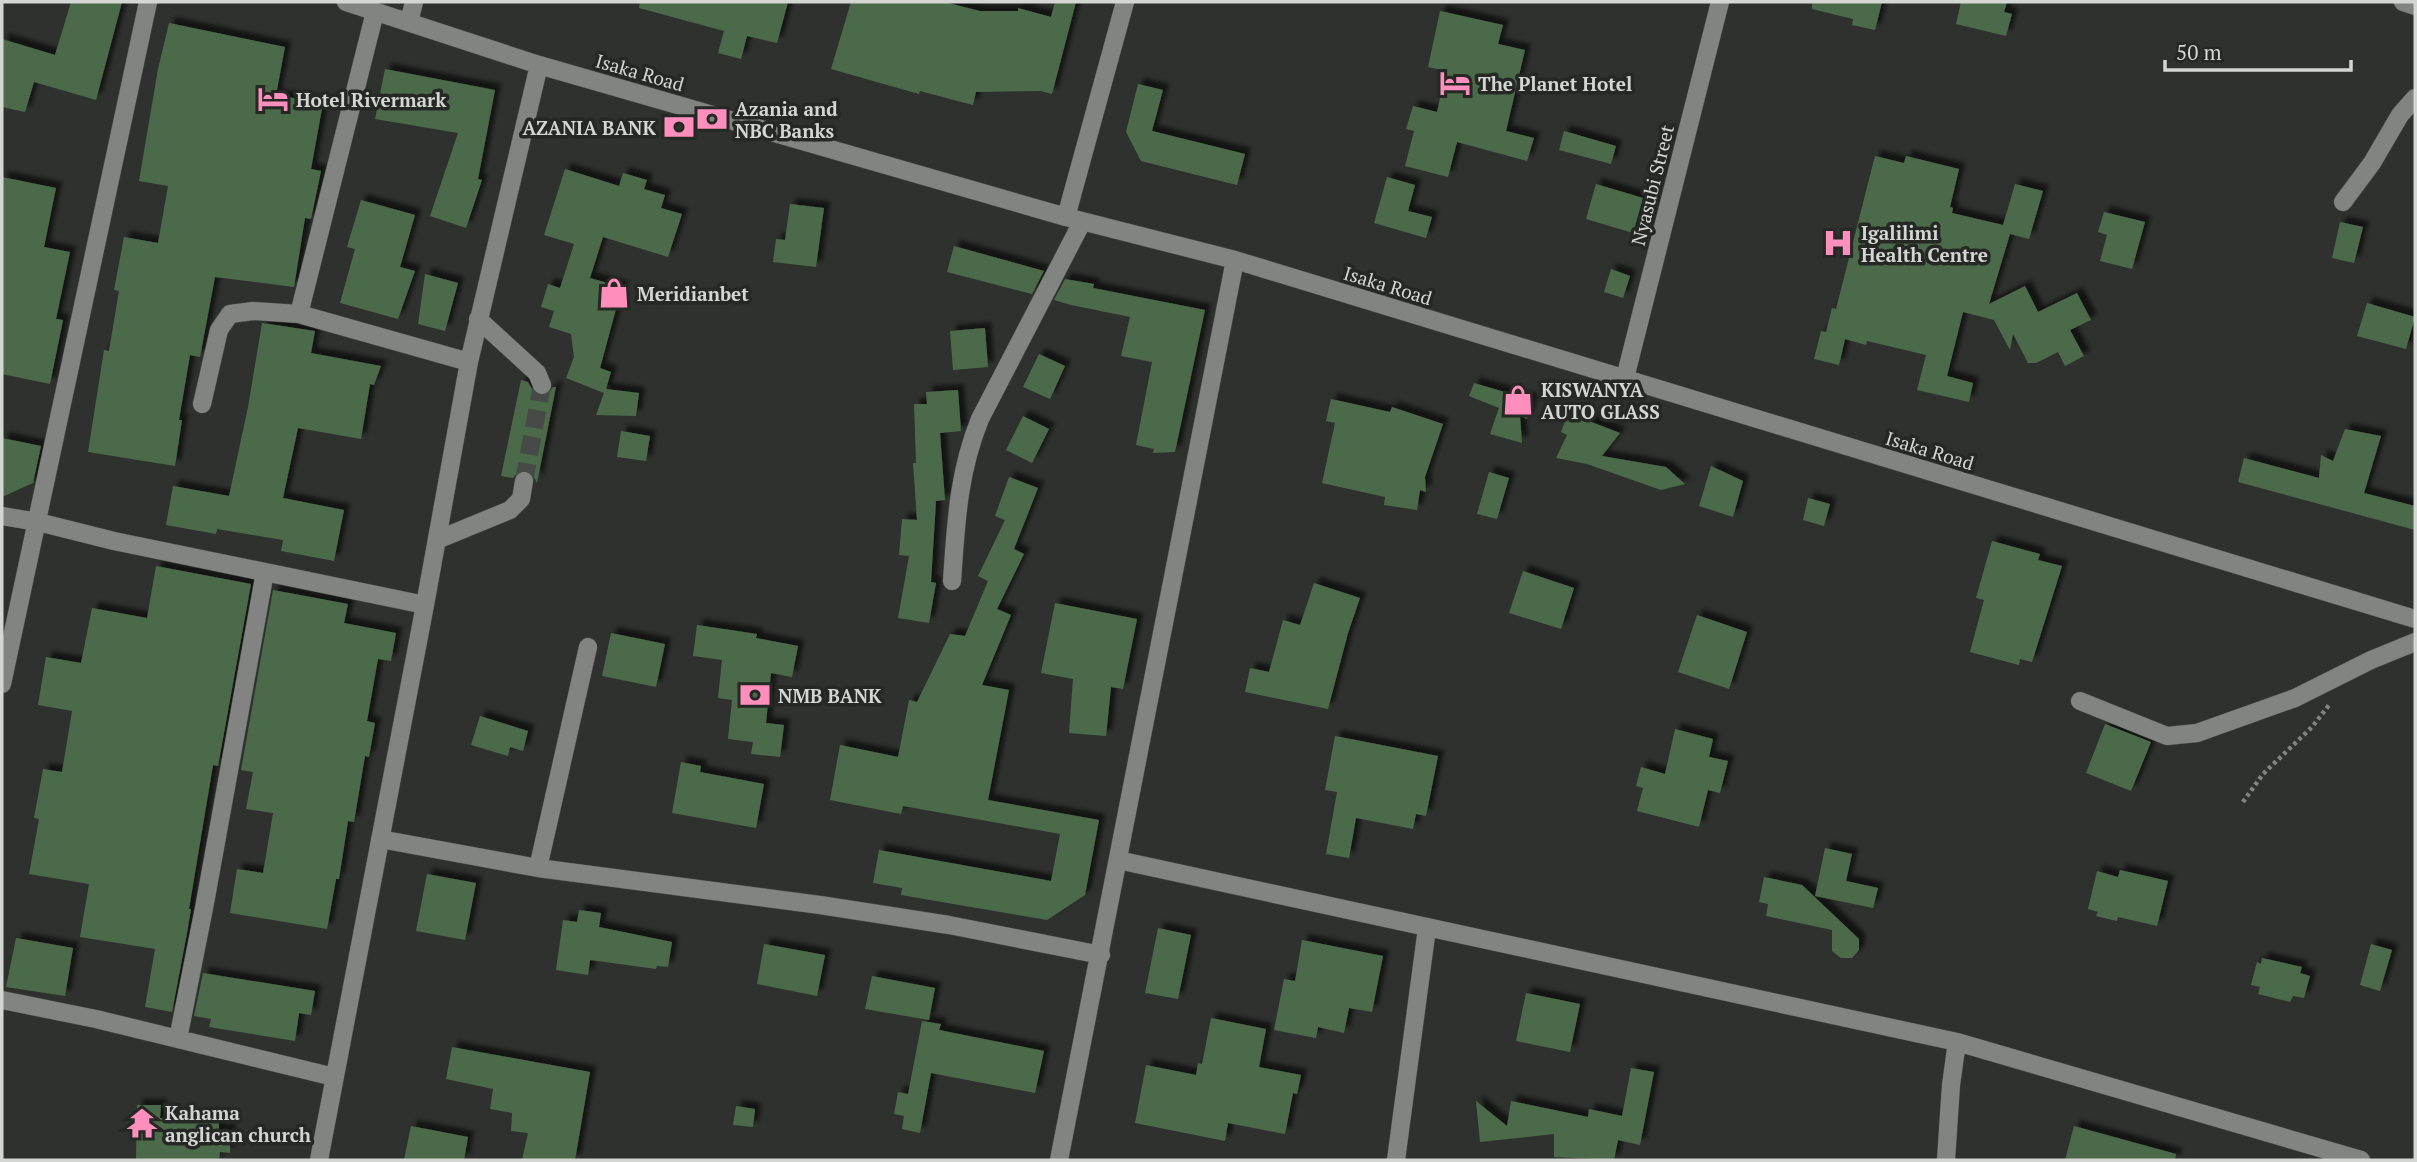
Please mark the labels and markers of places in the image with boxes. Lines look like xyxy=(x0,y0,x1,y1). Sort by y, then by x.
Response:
hotel icon: The Planet Hotel xyxy=(1438,66,1472,100)
place label: The Planet Hotel xyxy=(1478,71,1632,96)
hotel icon: Hotel Rivermark xyxy=(256,82,290,116)
place label: Hotel Rivermark xyxy=(296,87,447,112)
place label: Azania and NBC Banks xyxy=(735,96,838,143)
bank icon: Azania and NBC Banks xyxy=(695,102,729,136)
bank icon: AZANIA BANK xyxy=(662,110,696,144)
place label: AZANIA BANK xyxy=(522,115,657,140)
place label: Igalilimi Health Centre xyxy=(1861,220,1988,267)
hospital icon: Igalilimi Health Centre xyxy=(1821,226,1855,260)
shop icon: Meridianbet xyxy=(597,276,631,310)
place label: Meridianbet xyxy=(637,281,749,306)
place label: KISWANYA AUTO GLASS xyxy=(1541,377,1660,424)
shop icon: KISWANYA AUTO GLASS xyxy=(1501,383,1535,417)
bank icon: NMB BANK xyxy=(738,678,772,712)
place label: NMB BANK xyxy=(778,683,882,708)
place label: Kahama anglican church xyxy=(165,1100,311,1147)
temple icon: Kahama anglican church xyxy=(125,1106,159,1140)

